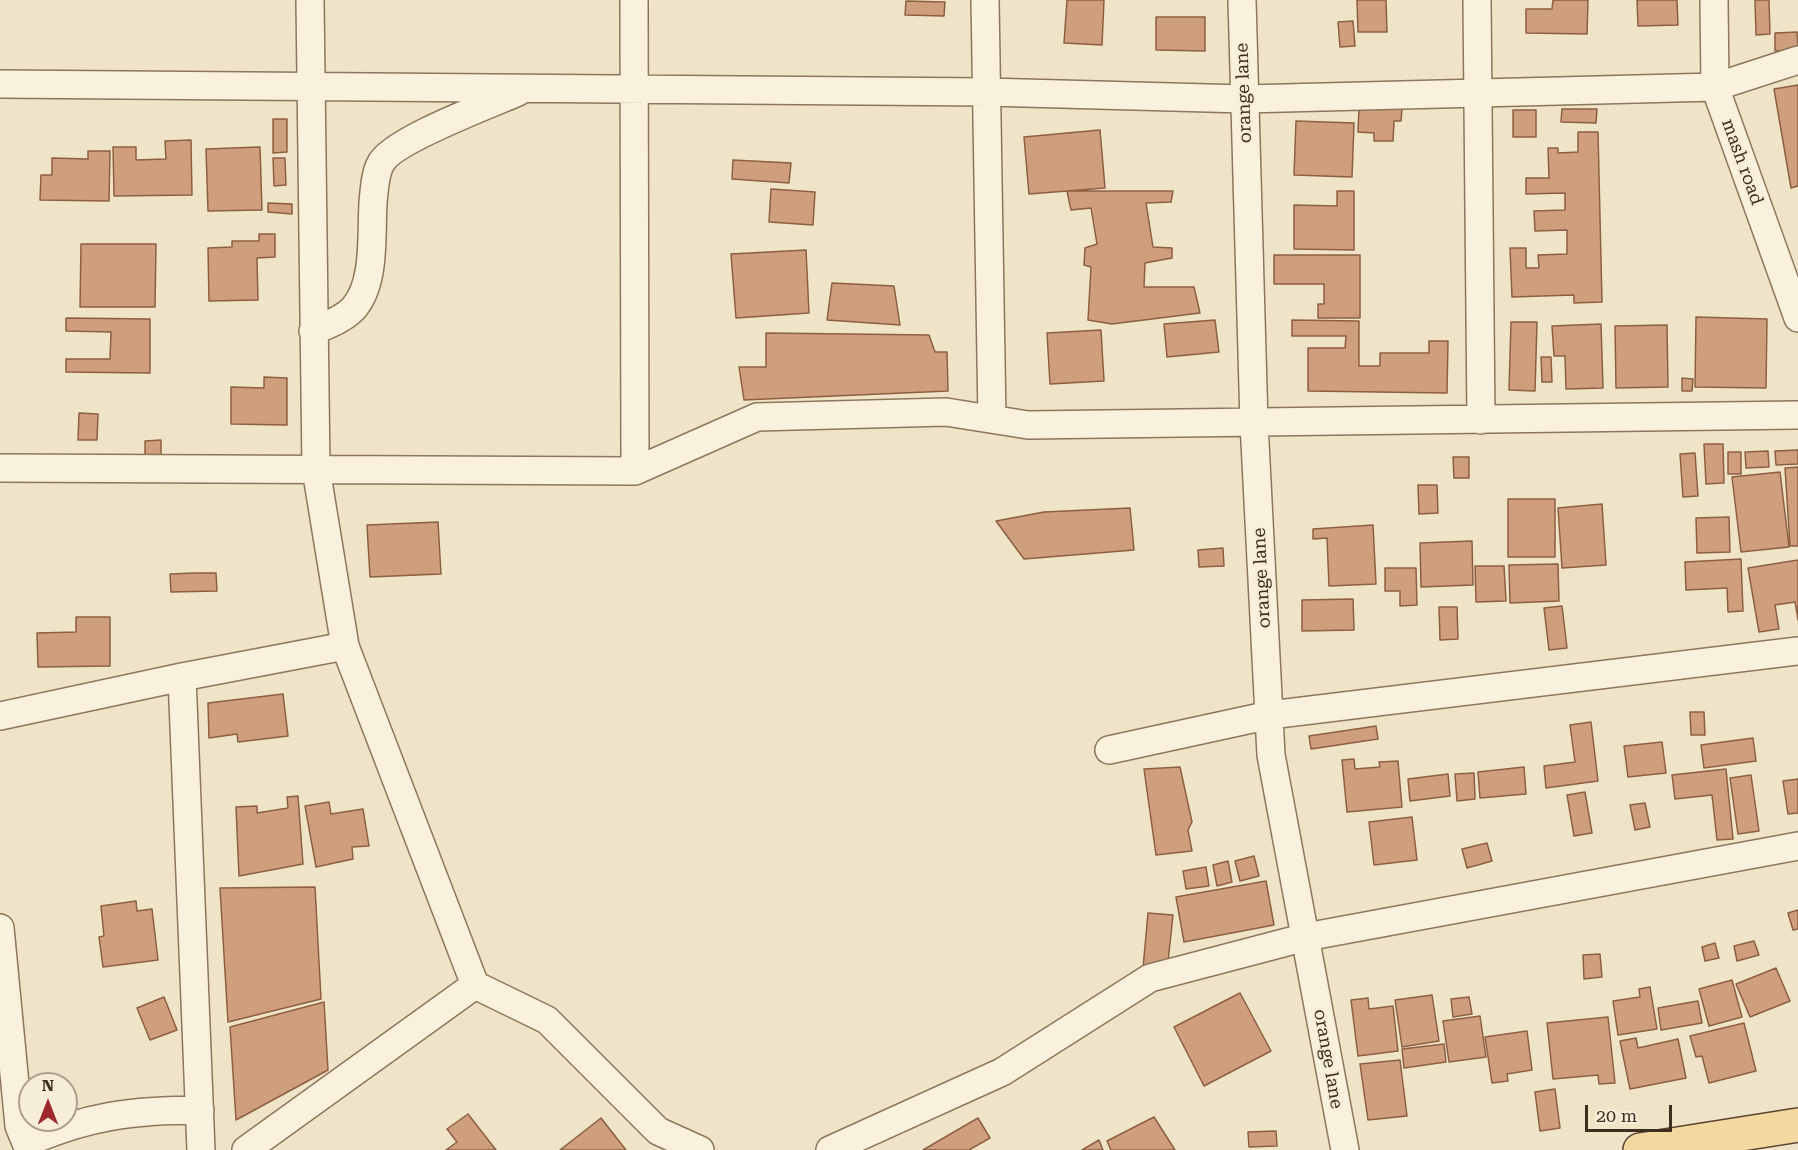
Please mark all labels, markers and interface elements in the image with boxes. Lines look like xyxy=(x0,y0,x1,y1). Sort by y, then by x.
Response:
street label: orange lane xyxy=(1231,42,1257,144)
street label: mash road xyxy=(1716,116,1768,208)
street label: orange lane xyxy=(1249,527,1275,629)
street label: orange lane xyxy=(1309,1008,1347,1110)
north arrow xyxy=(18,1072,78,1132)
text: N xyxy=(42,1076,54,1095)
scale bar xyxy=(1588,1093,1675,1131)
text: 20 m xyxy=(1596,1105,1637,1126)

